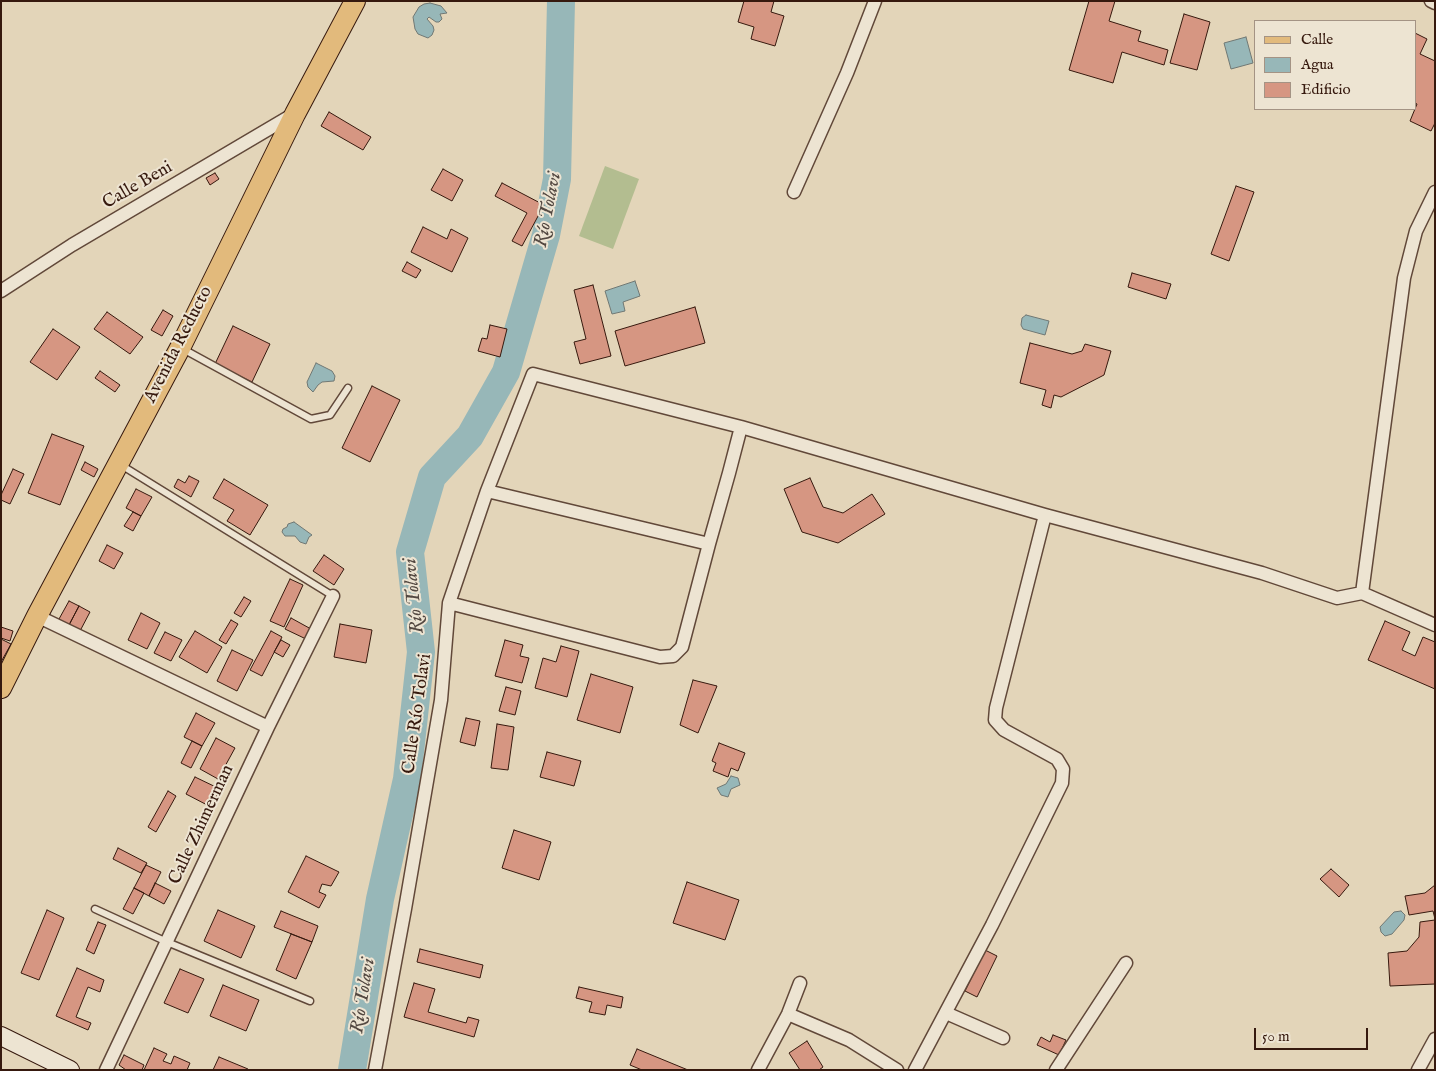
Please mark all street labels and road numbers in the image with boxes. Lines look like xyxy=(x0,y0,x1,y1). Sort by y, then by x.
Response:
street label: Calle Beni xyxy=(99,157,177,215)
street label: Avenida Reducto xyxy=(140,283,218,407)
street label: Calle Río Tolavi xyxy=(399,653,437,775)
street label: Calle Zhimerman xyxy=(165,762,239,888)

